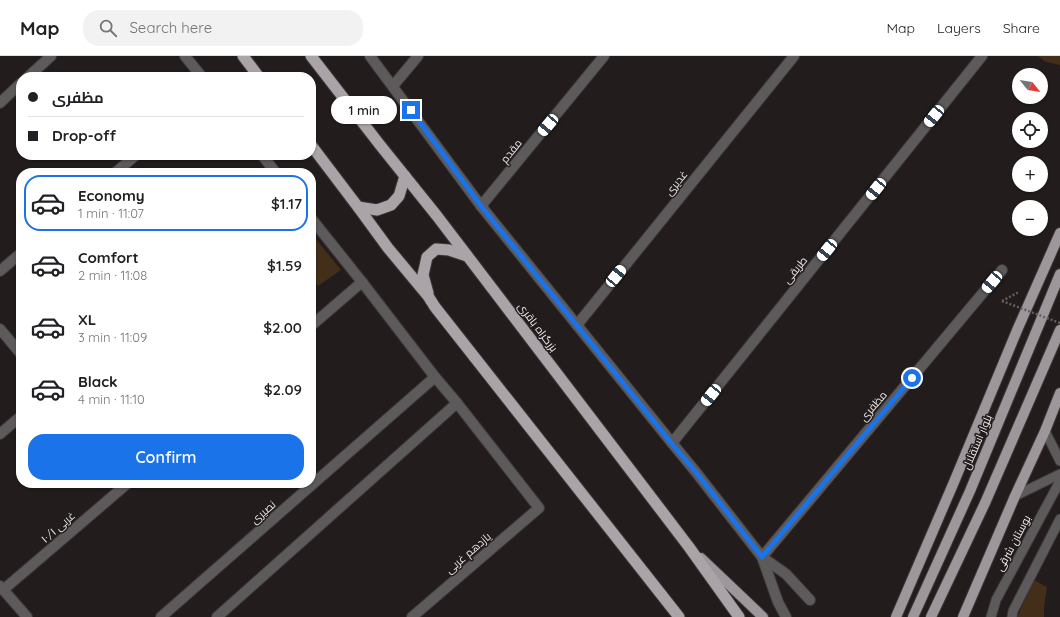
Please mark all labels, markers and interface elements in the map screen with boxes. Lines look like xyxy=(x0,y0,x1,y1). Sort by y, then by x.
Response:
search box xyxy=(83,10,363,46)
text: Map xyxy=(20,16,59,40)
icon: search xyxy=(97,17,119,39)
text: Search here xyxy=(129,18,212,37)
text: Map xyxy=(886,19,915,37)
text: Layers xyxy=(937,19,981,37)
text: Share xyxy=(1003,19,1040,37)
north arrow xyxy=(1012,68,1048,104)
map controls xyxy=(1012,68,1048,236)
text: مظفری xyxy=(52,88,104,107)
callout: 1 min xyxy=(331,96,397,124)
route end xyxy=(402,101,420,119)
text: 1 min xyxy=(348,102,380,118)
car xyxy=(922,103,946,129)
car xyxy=(536,112,560,138)
button: locate xyxy=(1012,112,1048,148)
text: Drop-off xyxy=(52,126,116,145)
street label: مقدم xyxy=(497,136,526,166)
button: + xyxy=(1012,156,1048,192)
street label: غدیری xyxy=(662,168,690,198)
car xyxy=(864,176,888,202)
icon: car xyxy=(30,185,66,221)
text: Economy xyxy=(78,186,145,205)
text: $1.17 xyxy=(271,194,302,213)
button: − xyxy=(1012,200,1048,236)
text: 1 min · 11:07 xyxy=(78,205,144,221)
car xyxy=(815,237,839,263)
icon: car xyxy=(30,247,66,283)
text: Comfort xyxy=(78,248,139,267)
street label: طریقی xyxy=(780,253,810,287)
text: $1.59 xyxy=(267,256,302,275)
car xyxy=(604,263,628,289)
text: 2 min · 11:08 xyxy=(78,267,147,283)
car xyxy=(980,269,1004,295)
street label: بزرگراه باقری xyxy=(515,300,561,355)
icon: car xyxy=(30,309,66,345)
text: XL xyxy=(78,310,96,329)
text: $2.00 xyxy=(263,318,302,337)
text: 3 min · 11:09 xyxy=(78,329,147,345)
route start xyxy=(903,369,921,387)
icon: car xyxy=(30,371,66,407)
text: Black xyxy=(78,372,118,391)
text: $2.09 xyxy=(264,380,302,399)
car xyxy=(699,382,723,408)
street label: مظفری xyxy=(856,388,890,424)
text: 4 min · 11:10 xyxy=(78,391,145,407)
street label: بلوار استقلال xyxy=(959,412,995,472)
button: Confirm xyxy=(28,434,304,480)
street label: نصیری xyxy=(248,497,278,527)
street label: ۱۰/۱ غربی xyxy=(38,508,78,546)
street label: بوستان شرقی xyxy=(992,512,1034,573)
street label: یازدهم غربی xyxy=(442,529,494,577)

